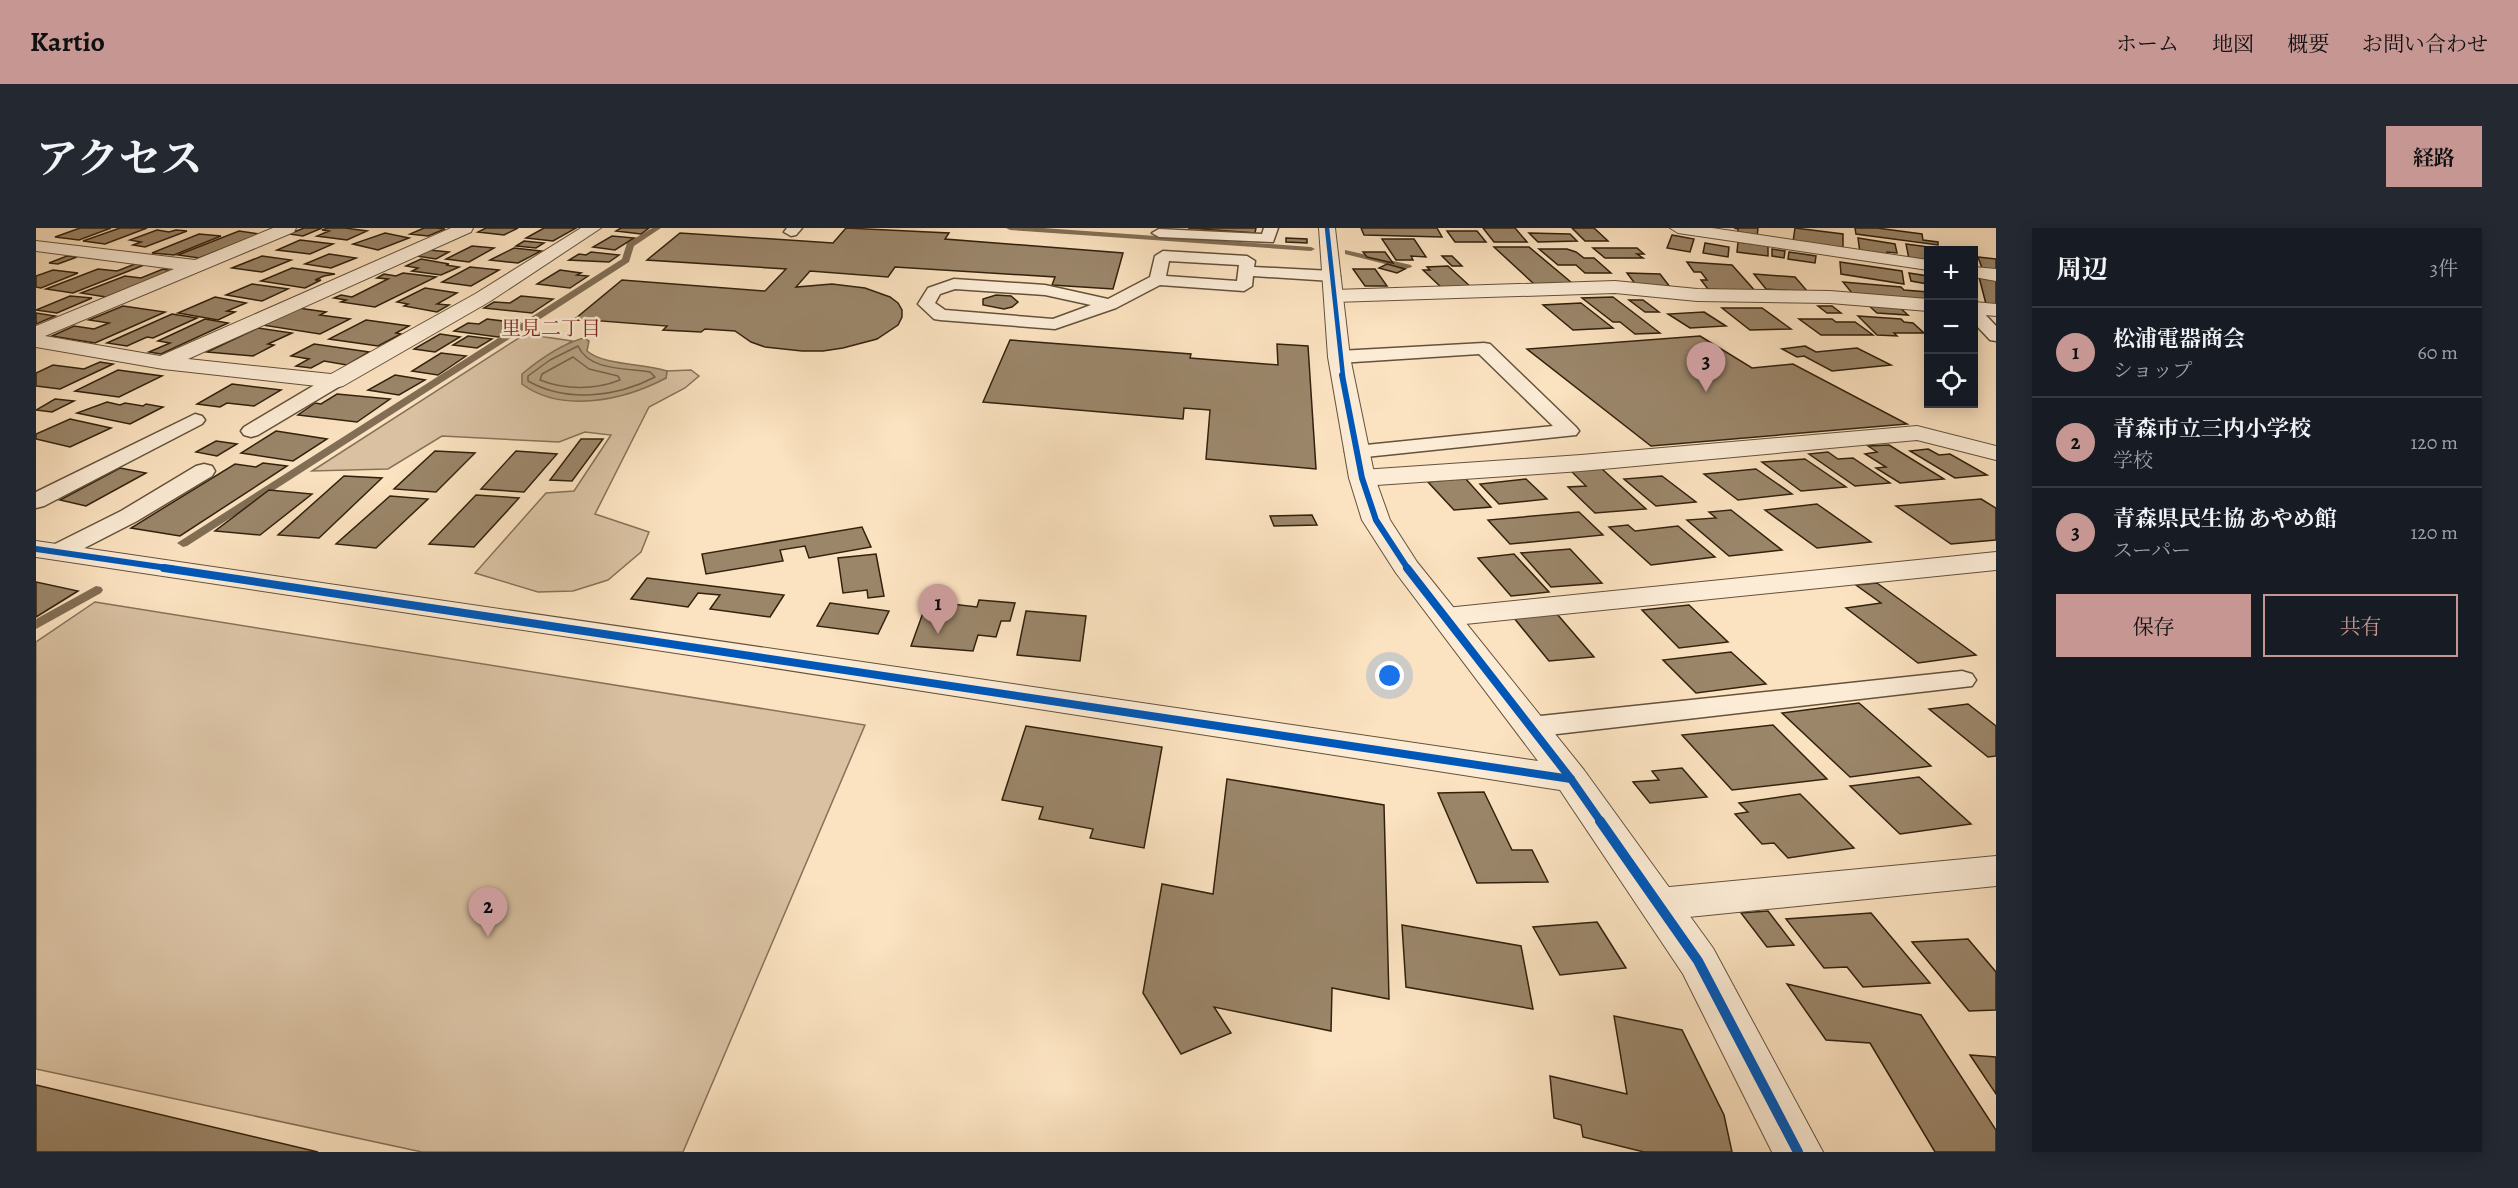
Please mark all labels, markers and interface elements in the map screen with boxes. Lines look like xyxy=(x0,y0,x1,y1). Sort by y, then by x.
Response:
text: Kartio xyxy=(30,23,105,61)
text: ホーム xyxy=(2116,30,2179,58)
text: 地図 xyxy=(2212,30,2254,58)
text: 概要 xyxy=(2287,30,2329,58)
text: お問い合わせ xyxy=(2362,30,2488,58)
button: 経路 xyxy=(2386,126,2482,187)
text: アクセス xyxy=(36,130,203,187)
map controls xyxy=(1924,246,1978,408)
button: + xyxy=(1924,246,1978,300)
text: 周辺 xyxy=(2056,252,2108,287)
text: 3件 xyxy=(2430,255,2458,282)
button: − xyxy=(1924,300,1978,354)
district label: 里見二丁目 xyxy=(501,315,601,342)
text: 松浦電器商会 xyxy=(2113,324,2245,354)
text: 1 xyxy=(2072,339,2079,366)
text: 60 m xyxy=(2418,339,2458,366)
pin: 3 xyxy=(1686,342,1726,392)
button: locate xyxy=(1924,354,1978,408)
text: ショップ xyxy=(2113,357,2193,384)
text: 青森市立三内小学校 xyxy=(2113,414,2311,444)
text: 2 xyxy=(2071,429,2080,456)
text: 120 m xyxy=(2410,429,2458,456)
text: 学校 xyxy=(2113,447,2153,474)
text: 青森県民生協 あやめ館 xyxy=(2113,504,2337,534)
text: 3 xyxy=(2071,519,2080,546)
text: 120 m xyxy=(2410,519,2458,546)
text: スーパー xyxy=(2113,537,2191,564)
pin: 1 xyxy=(918,584,958,634)
button: 保存 xyxy=(2056,594,2251,657)
button: 共有 xyxy=(2263,594,2458,657)
your location xyxy=(1375,661,1404,690)
pin: 2 xyxy=(468,888,508,937)

